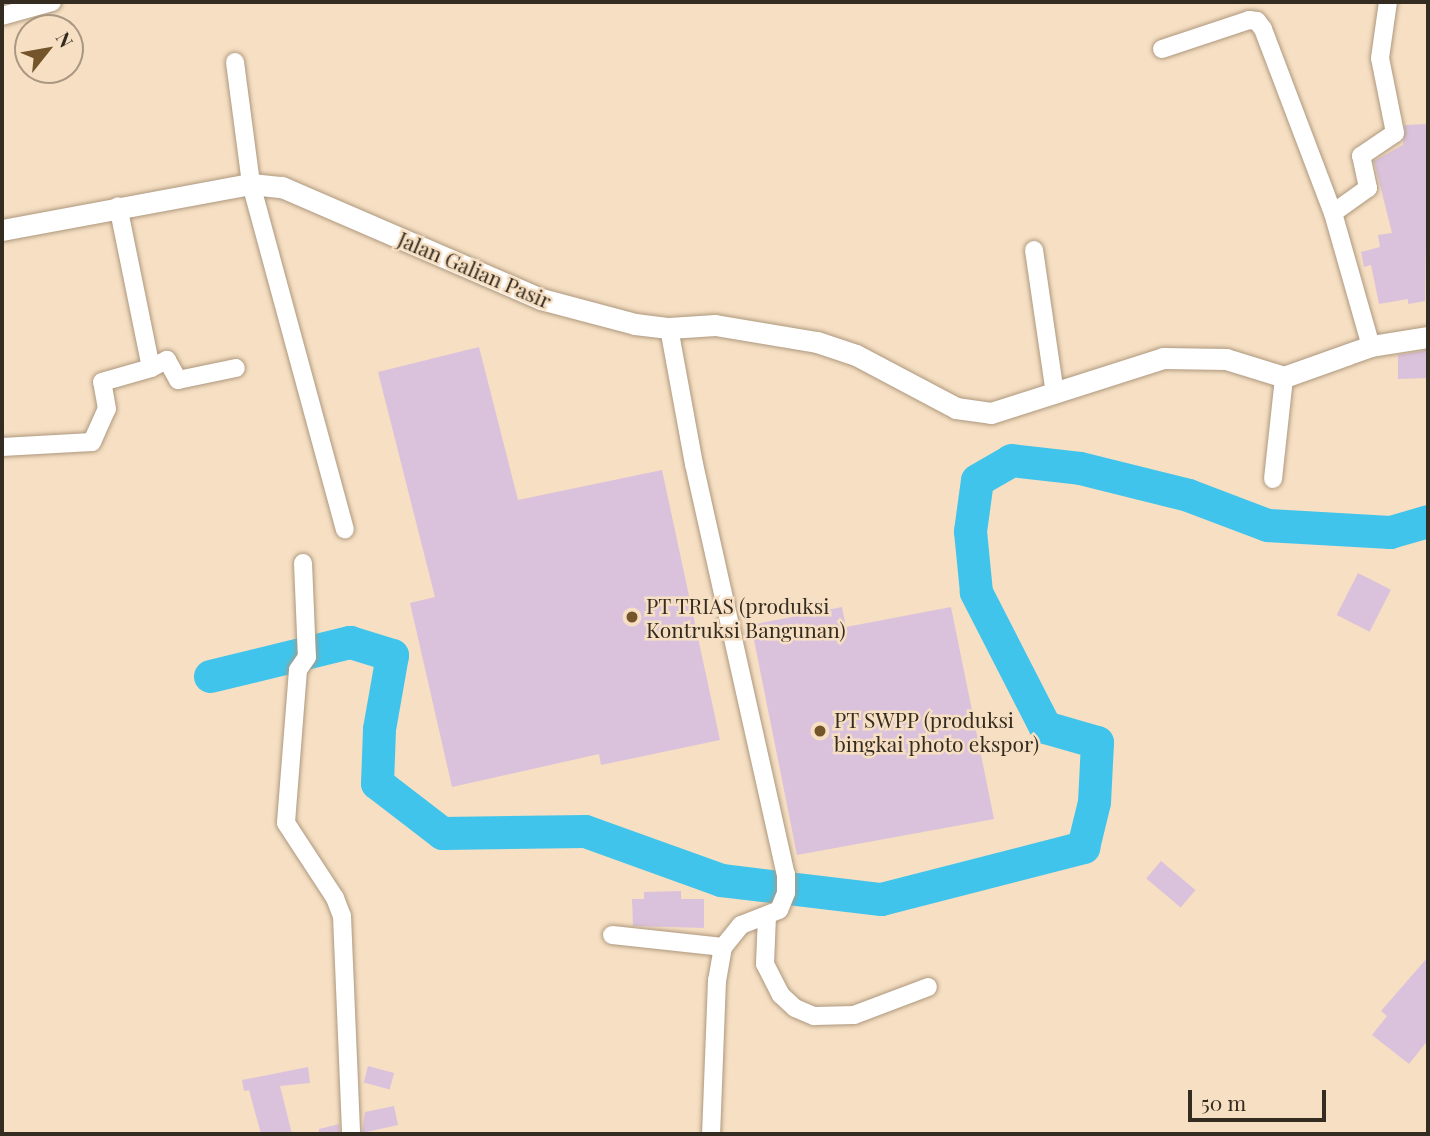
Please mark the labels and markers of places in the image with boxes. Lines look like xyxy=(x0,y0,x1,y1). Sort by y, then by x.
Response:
place label: PT TRIAS (produksi Kontruksi Bangunan) xyxy=(646,592,846,642)
marker: PT TRIAS (produksi Kontruksi Bangunan) xyxy=(624,609,640,625)
place label: PT SWPP (produksi bingkai photo ekspor) xyxy=(834,706,1039,756)
marker: PT SWPP (produksi bingkai photo ekspor) xyxy=(812,723,828,739)

